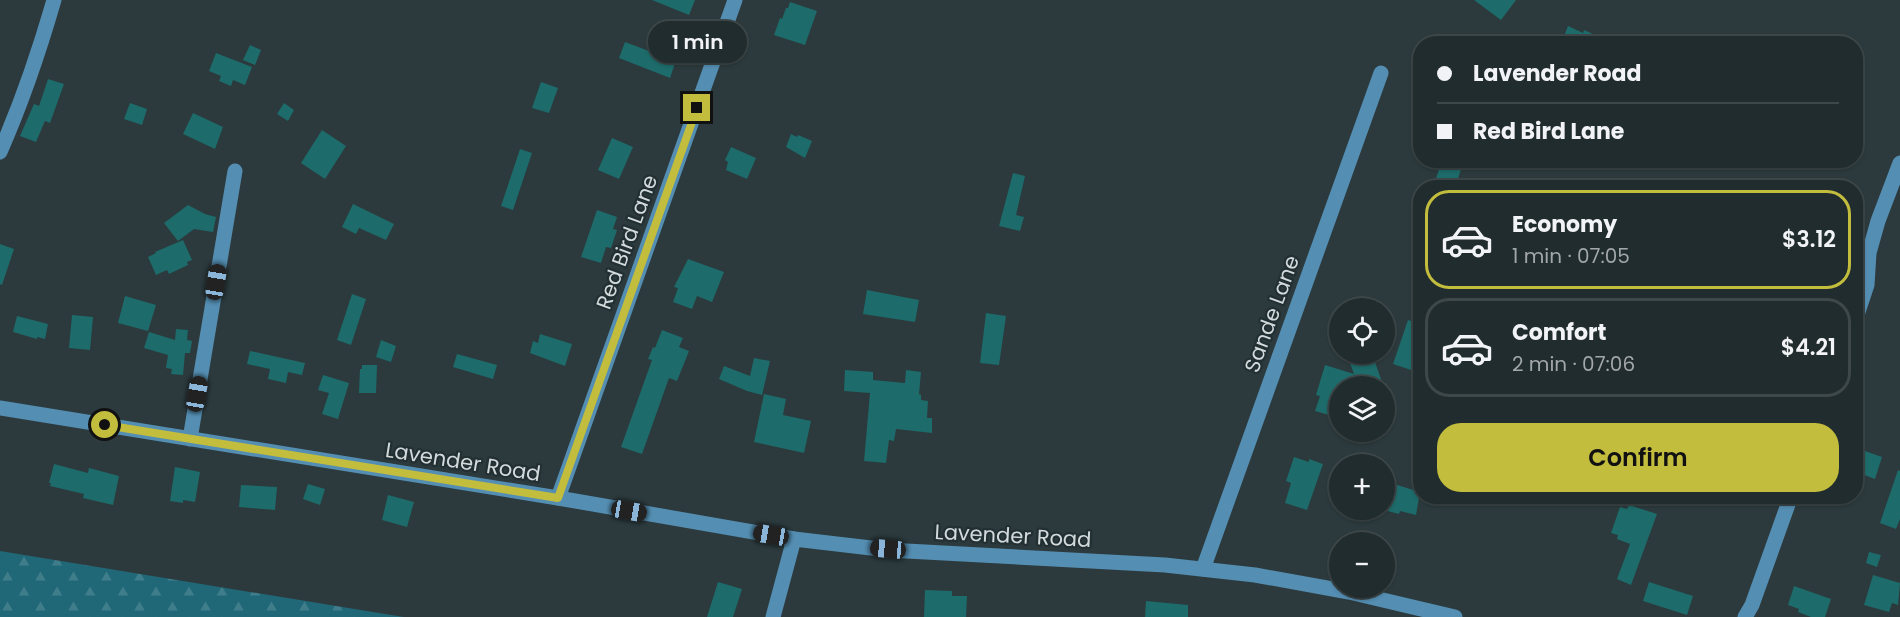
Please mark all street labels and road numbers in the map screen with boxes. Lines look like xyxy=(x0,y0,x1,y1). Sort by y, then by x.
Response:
street label: Red Bird Lane xyxy=(589,171,664,313)
street label: Sande Lane xyxy=(1237,251,1306,376)
street label: Lavender Road xyxy=(383,435,543,488)
street label: Lavender Road xyxy=(934,517,1092,554)

